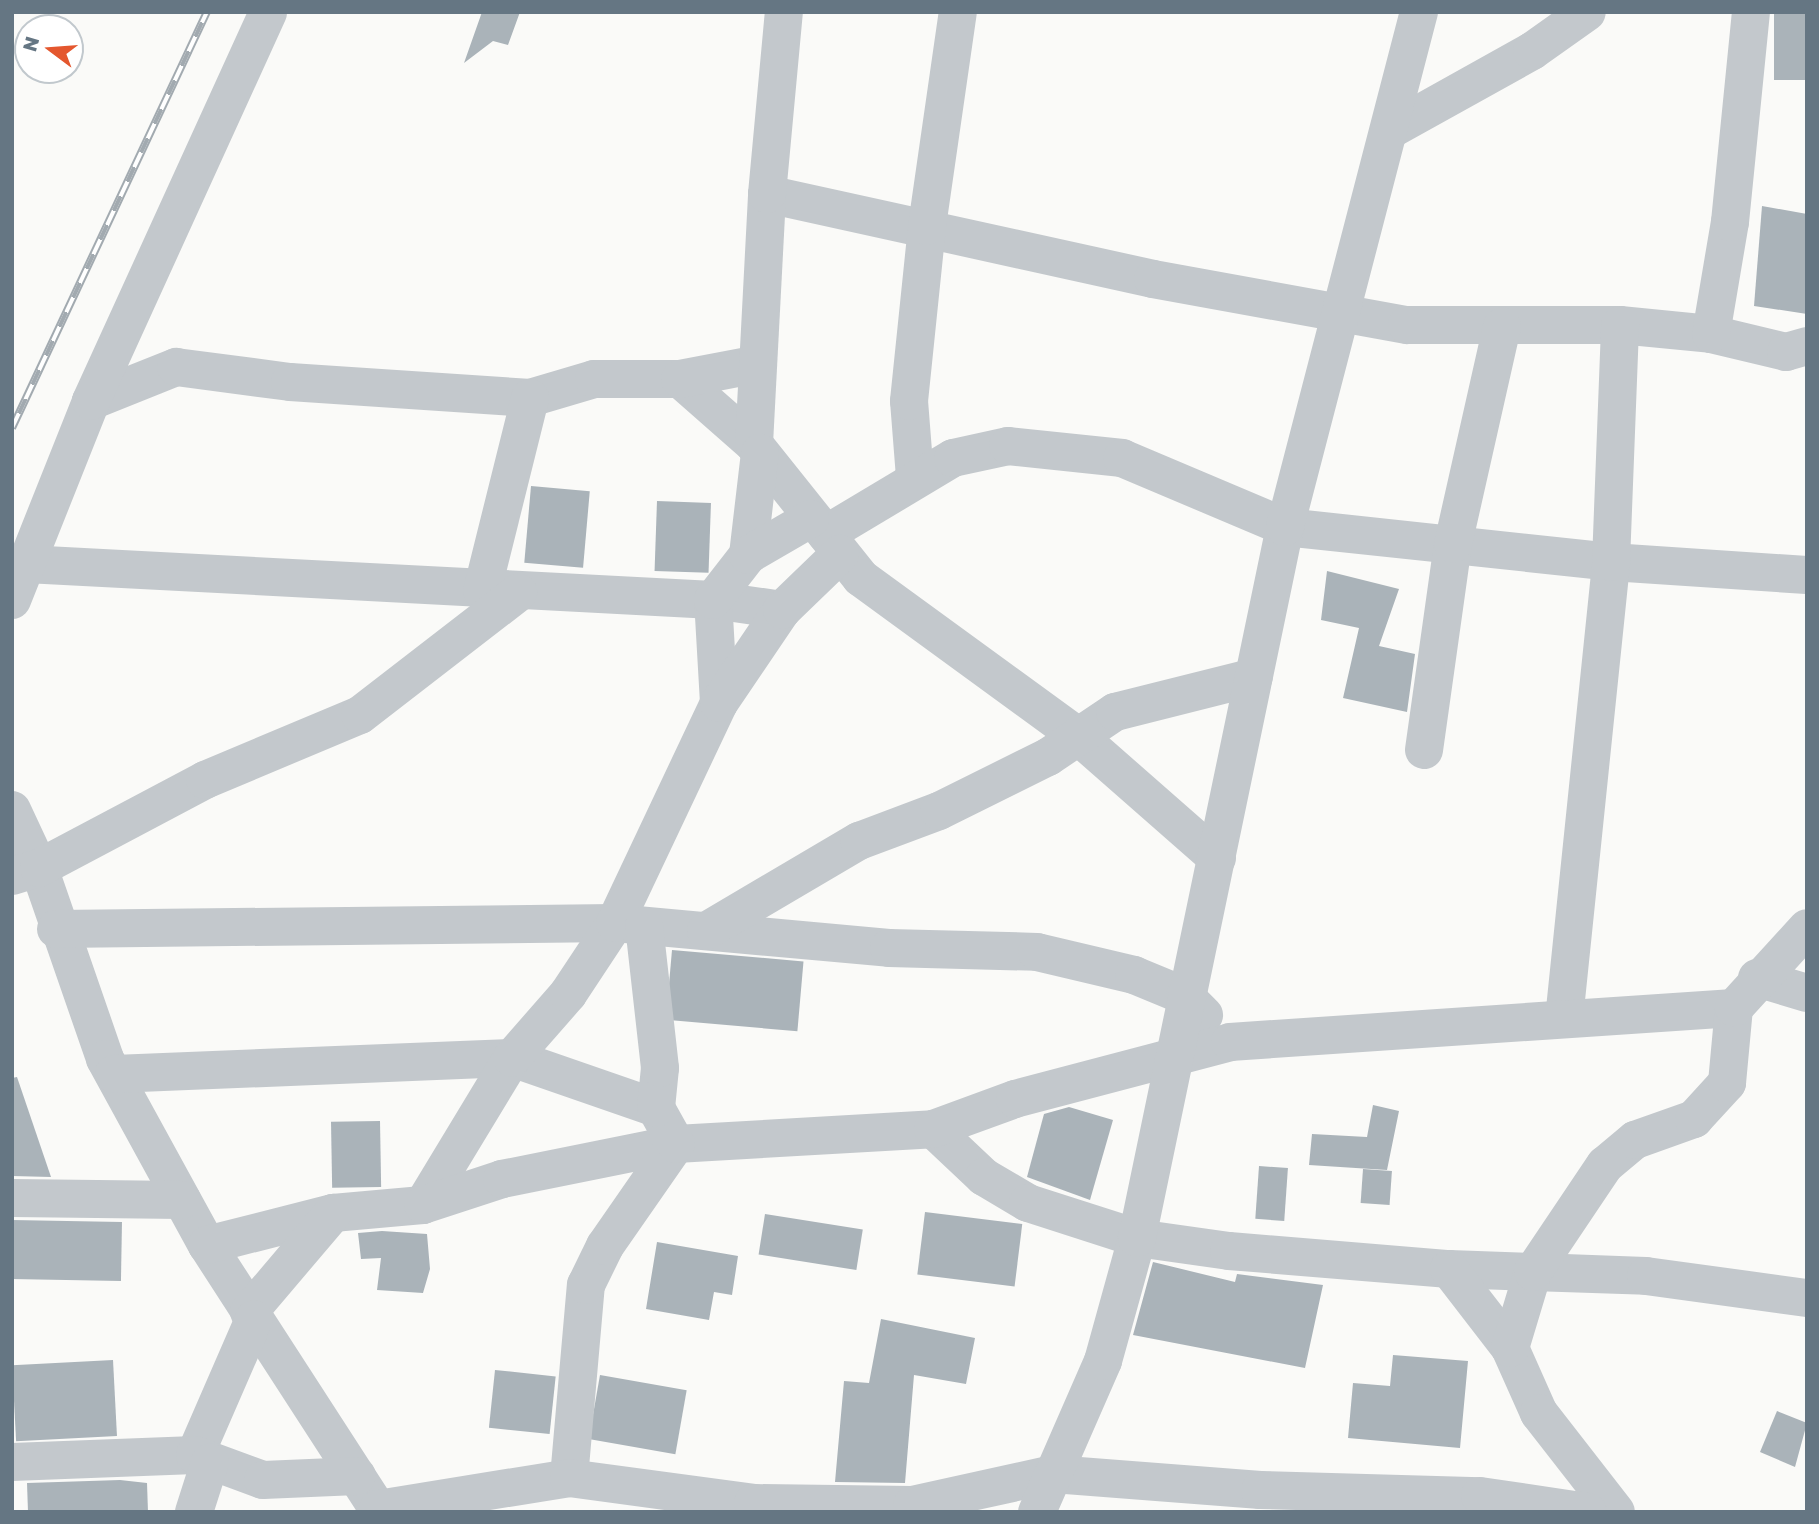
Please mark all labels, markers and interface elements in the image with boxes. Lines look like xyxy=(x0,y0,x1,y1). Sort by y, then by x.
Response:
north arrow xyxy=(14,14,84,84)
text: N xyxy=(17,34,43,54)

